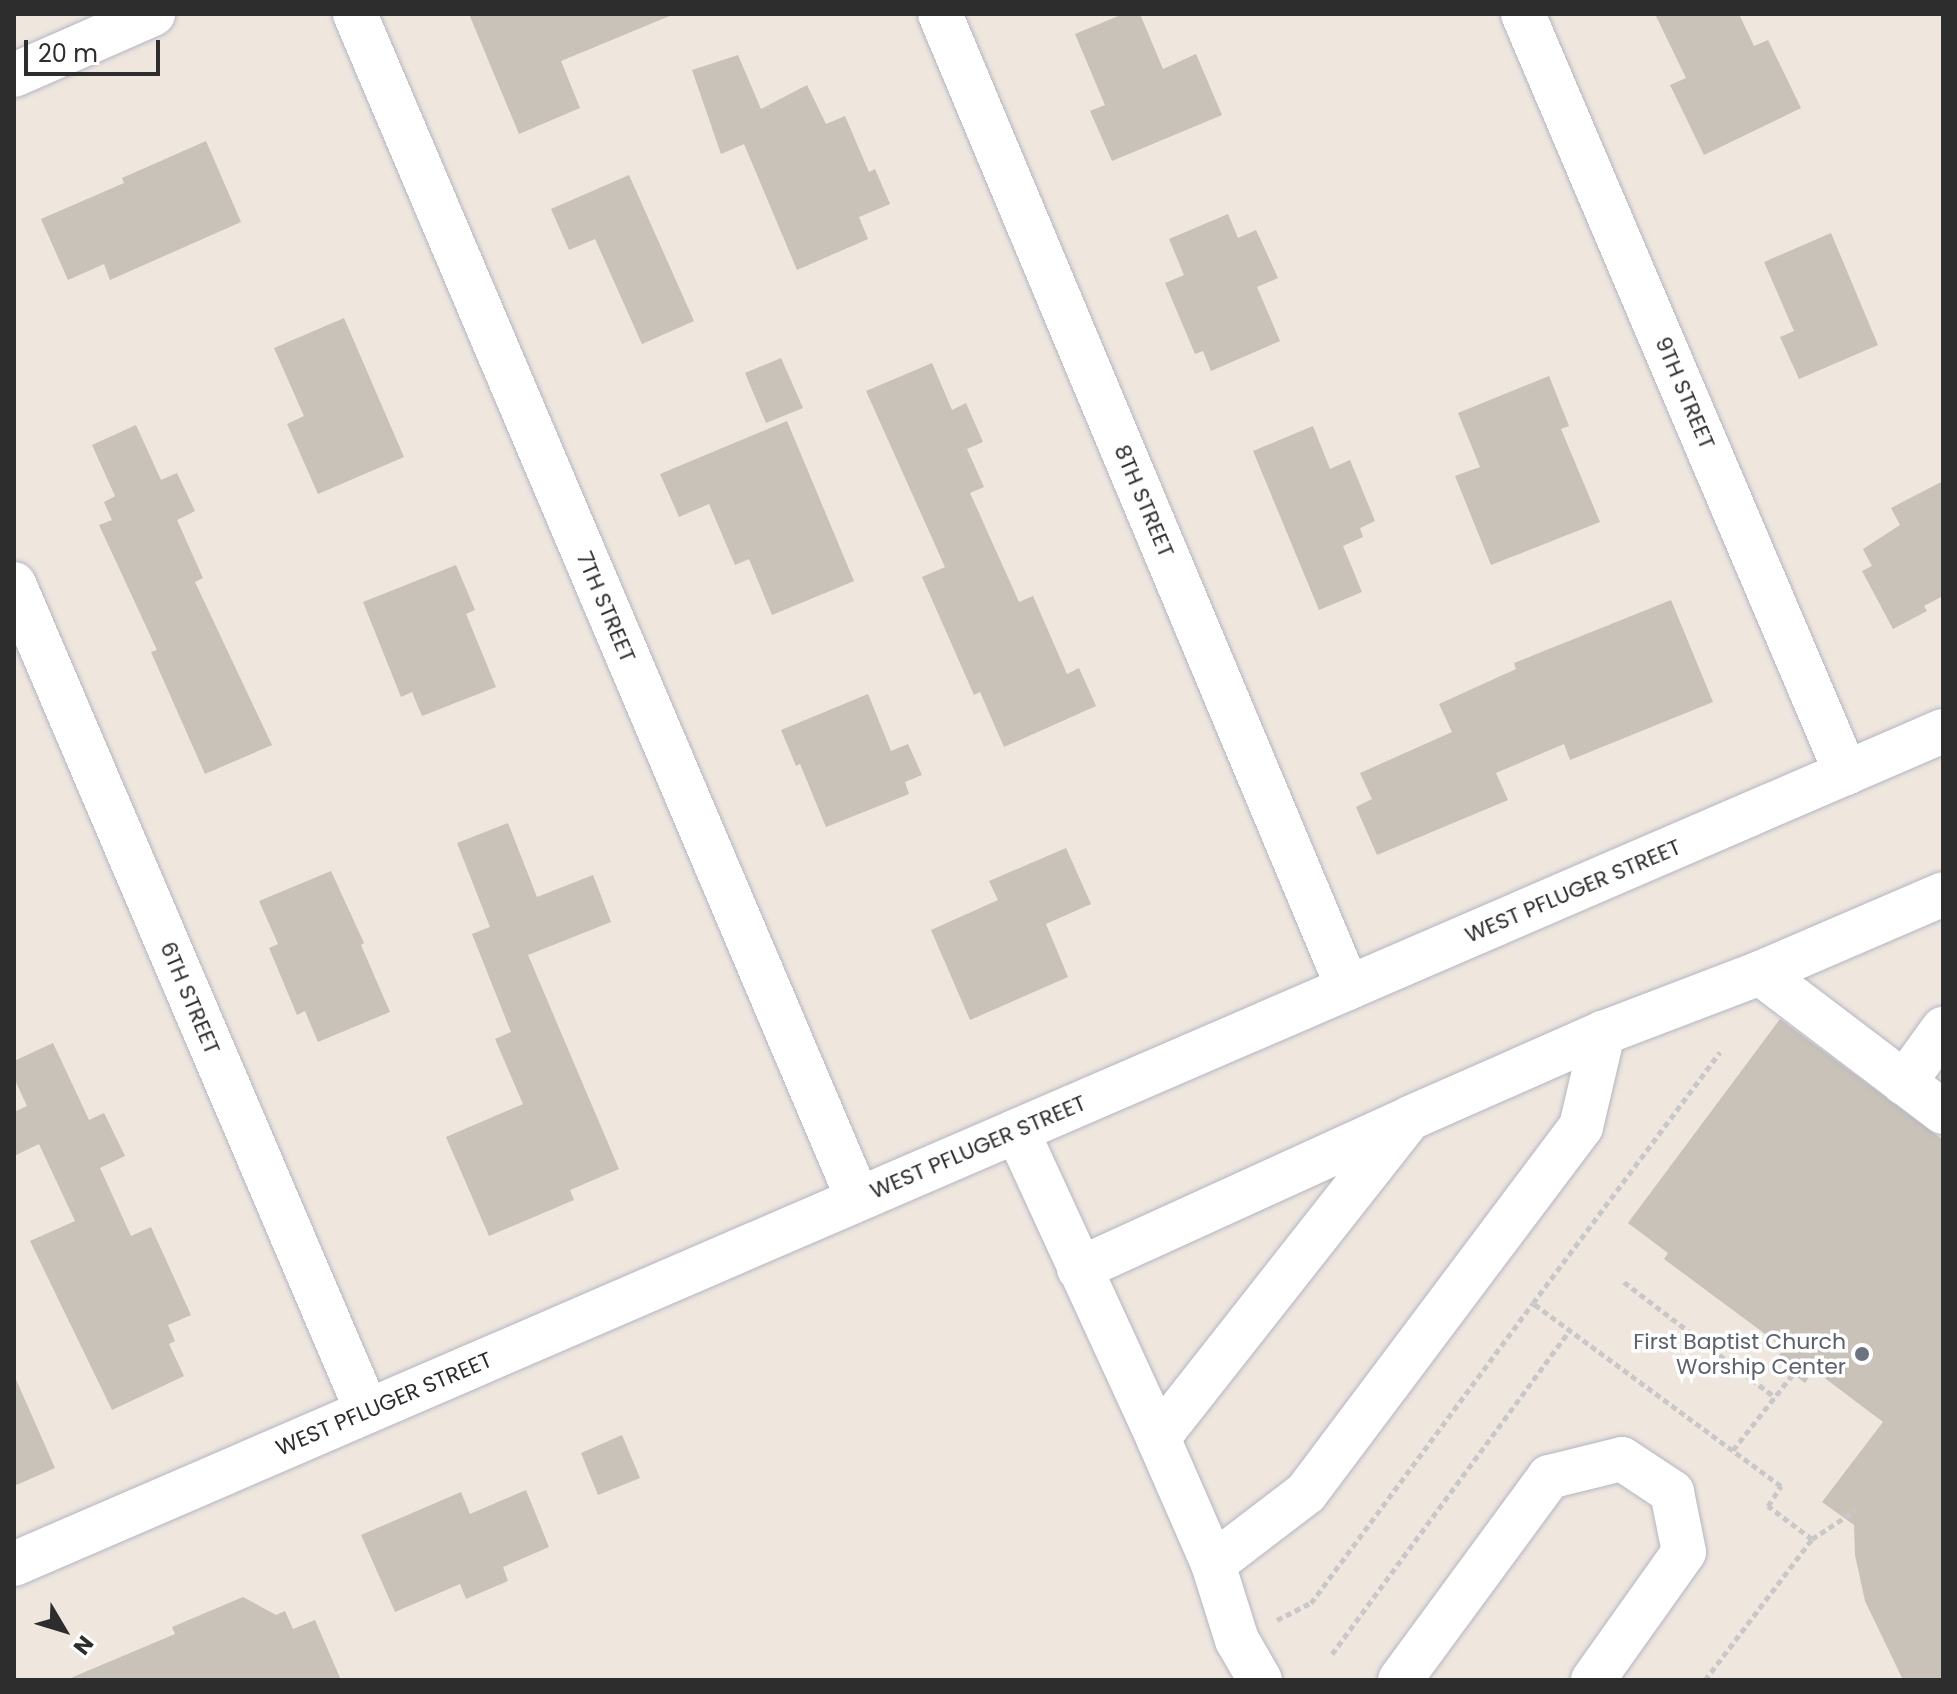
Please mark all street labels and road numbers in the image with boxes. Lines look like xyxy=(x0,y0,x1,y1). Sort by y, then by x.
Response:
street label: 9TH STREET xyxy=(1649,333,1721,453)
street label: 8TH STREET xyxy=(1108,441,1180,561)
street label: 7TH STREET xyxy=(571,548,641,666)
street label: WEST PFLUGER STREET xyxy=(1461,834,1685,948)
street label: 6TH STREET xyxy=(154,938,226,1058)
street label: WEST PFLUGER STREET xyxy=(866,1090,1090,1204)
street label: WEST PFLUGER STREET xyxy=(272,1347,496,1461)

